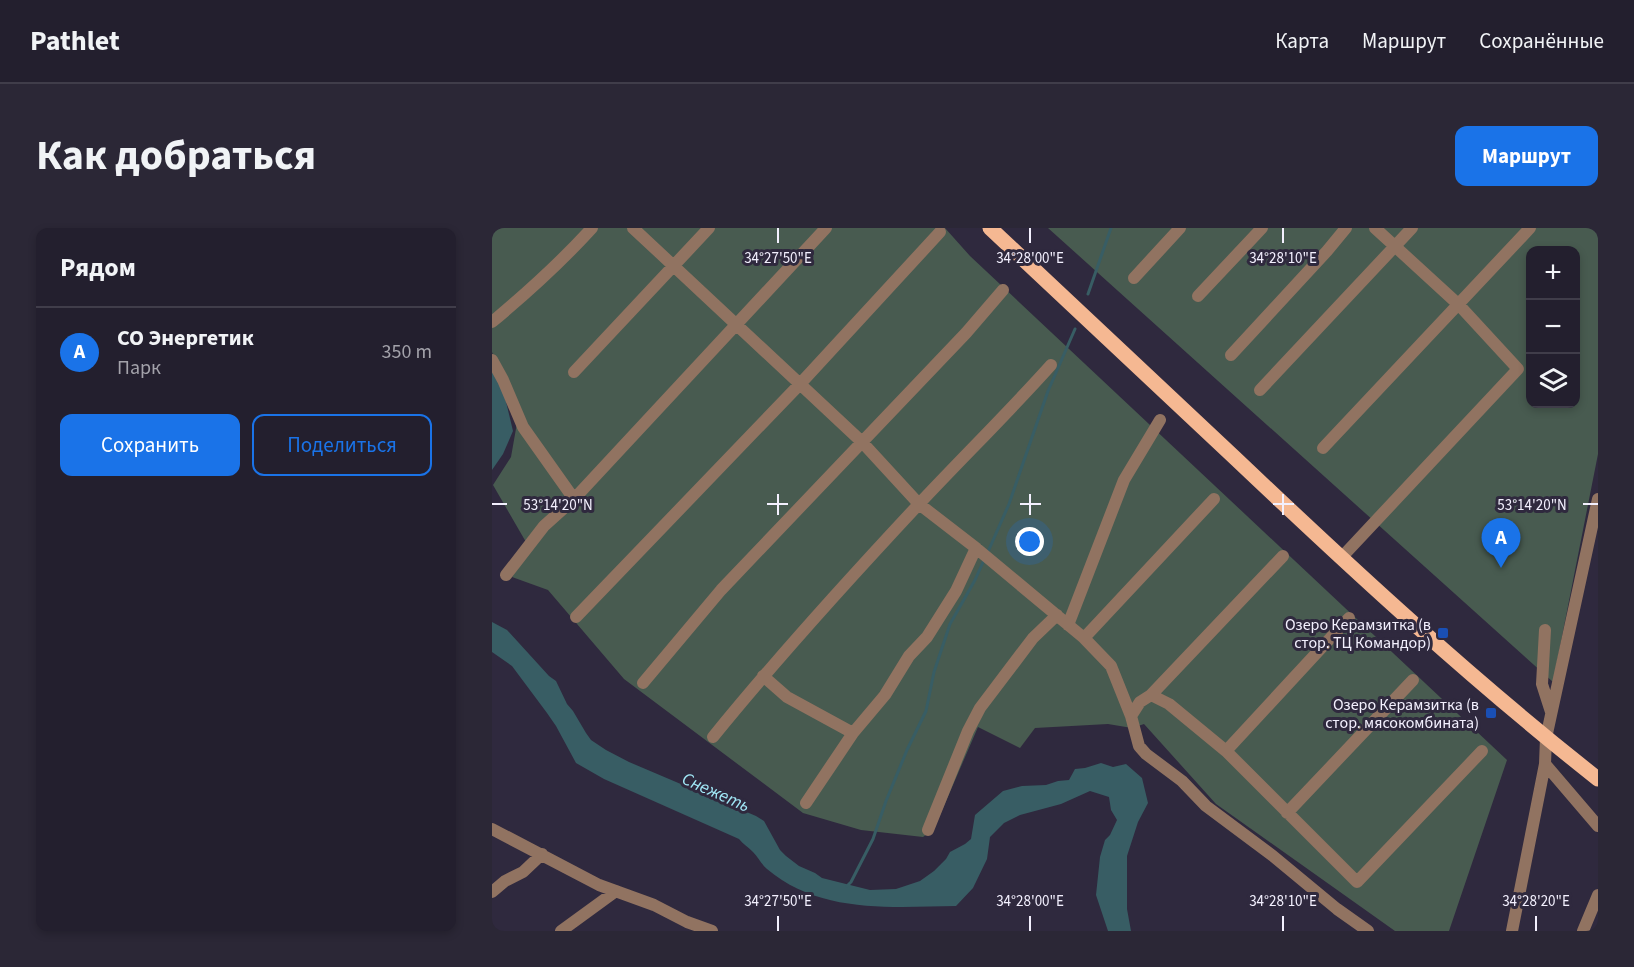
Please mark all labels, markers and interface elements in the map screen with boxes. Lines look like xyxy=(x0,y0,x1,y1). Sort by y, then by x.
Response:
text: Pathlet xyxy=(30,21,120,61)
text: Карта xyxy=(1275,26,1329,56)
text: Маршрут xyxy=(1362,26,1446,56)
text: Сохранённые xyxy=(1479,26,1604,56)
text: Как добраться xyxy=(36,126,316,186)
button: Маршрут xyxy=(1455,126,1598,186)
map controls xyxy=(1526,246,1580,408)
button: + xyxy=(1526,246,1580,300)
text: 34°27'50"E xyxy=(744,248,812,269)
text: 34°28'00"E xyxy=(996,248,1064,269)
text: 34°28'10"E xyxy=(1249,248,1317,269)
text: Рядом xyxy=(60,249,136,286)
button: − xyxy=(1526,300,1580,354)
text: СО Энергетик xyxy=(117,322,254,354)
text: A xyxy=(74,338,85,366)
text: 350 m xyxy=(382,338,432,366)
text: Парк xyxy=(117,354,161,382)
button: layers xyxy=(1526,354,1580,408)
button: Сохранить xyxy=(60,414,240,476)
button: Поделиться xyxy=(252,414,432,476)
text: 53°14'20"N xyxy=(523,495,593,516)
text: 53°14'20"N xyxy=(1497,495,1567,516)
pin: A xyxy=(1482,518,1520,568)
your location xyxy=(1015,527,1044,556)
place label: Озеро Керамзитка (в стор. ТЦ Командор) xyxy=(1285,614,1431,654)
marker: Озеро Керамзитка (в стор. ТЦ Командор) xyxy=(1436,626,1450,640)
place label: Озеро Керамзитка (в стор. мясокомбината) xyxy=(1325,694,1479,734)
marker: Озеро Керамзитка (в стор. мясокомбината) xyxy=(1484,706,1498,720)
water label: Снежеть xyxy=(678,766,754,818)
text: 34°27'50"E xyxy=(744,891,812,912)
text: 34°28'00"E xyxy=(996,891,1064,912)
text: 34°28'10"E xyxy=(1249,891,1317,912)
text: 34°28'20"E xyxy=(1502,891,1570,912)

